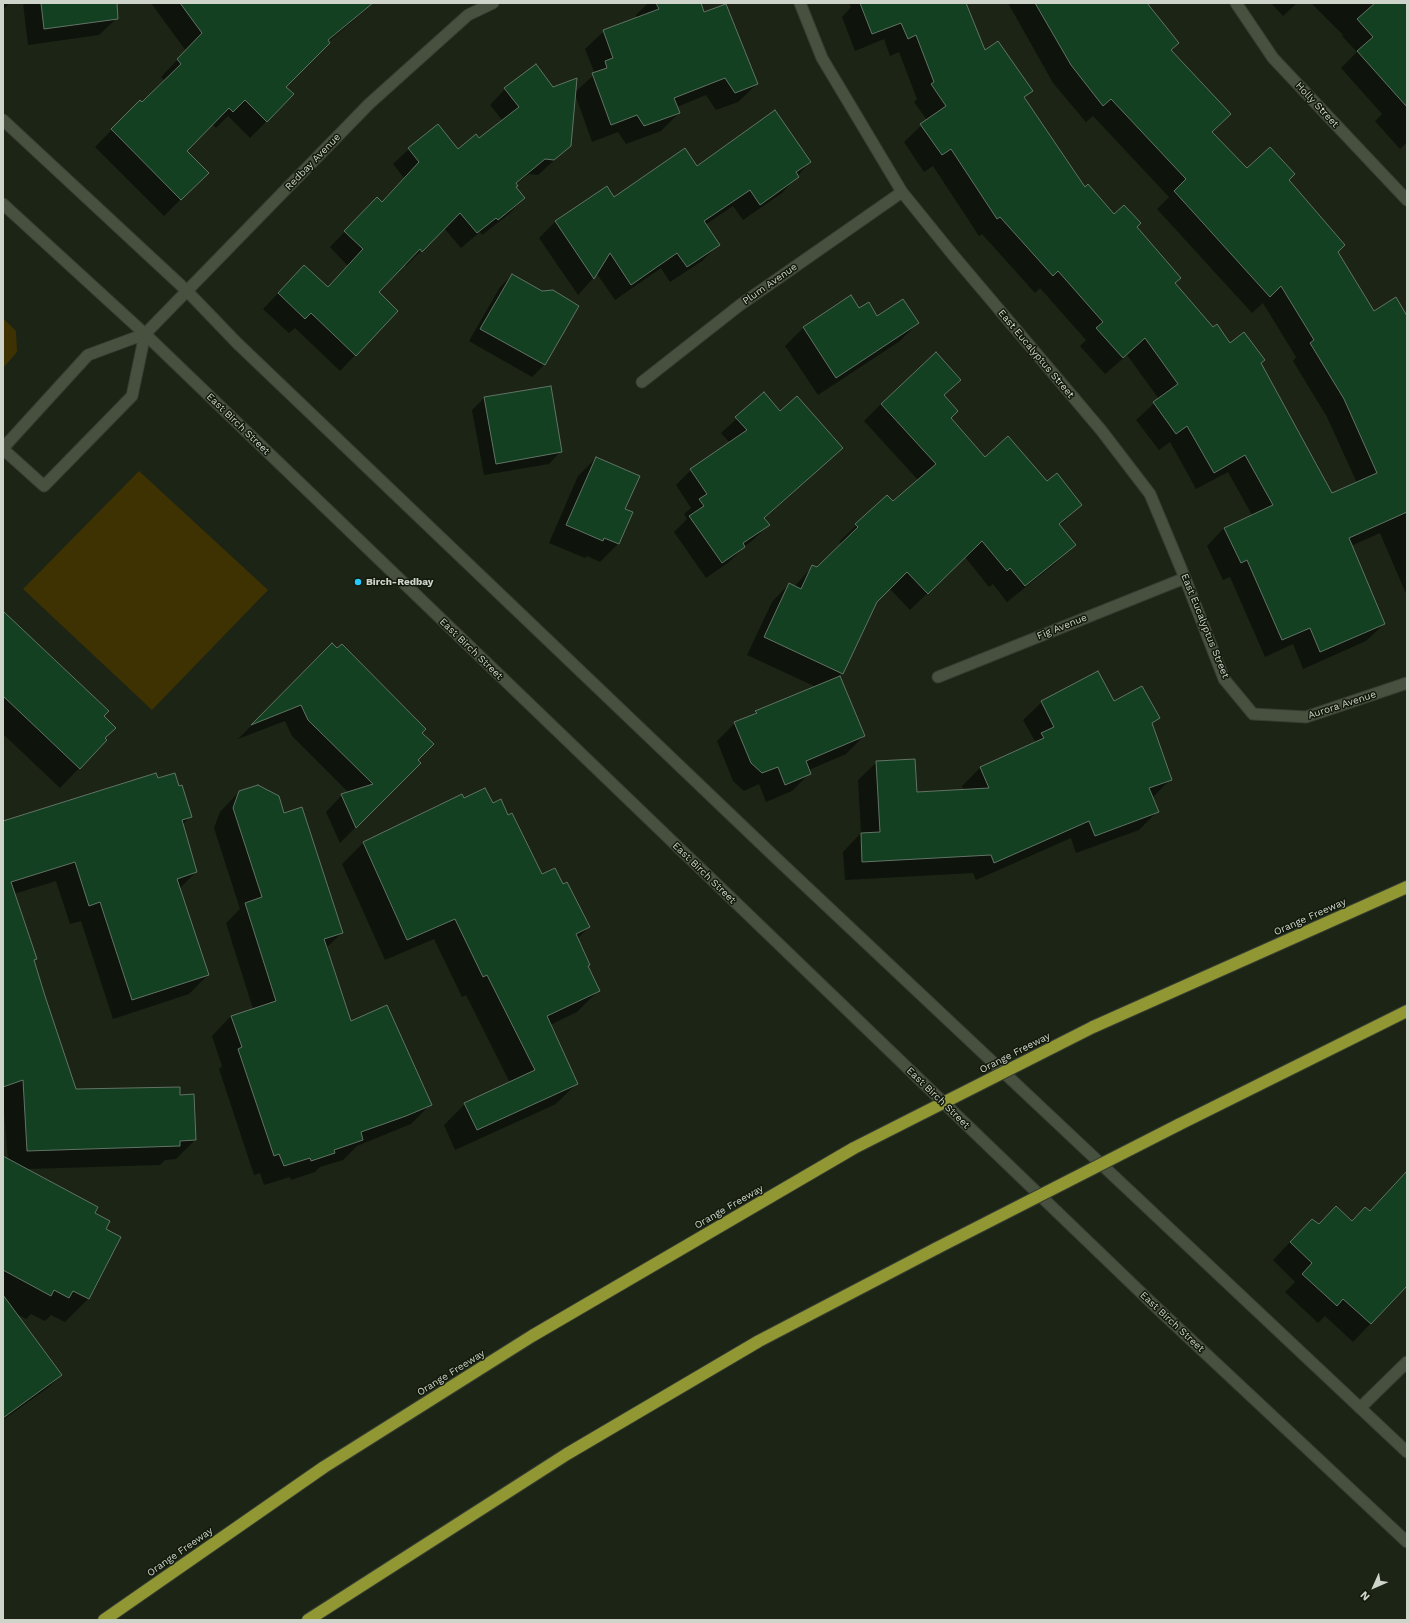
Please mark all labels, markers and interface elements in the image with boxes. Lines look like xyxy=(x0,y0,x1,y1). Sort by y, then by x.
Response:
street label: Holly Street xyxy=(1293,80,1341,130)
street label: Redbay Avenue xyxy=(283,131,343,193)
street label: Plum Avenue xyxy=(740,261,800,307)
street label: East Eucalyptus Street xyxy=(995,307,1077,401)
street label: East Birch Street xyxy=(204,391,272,457)
street label: East Eucalyptus Street xyxy=(1178,572,1232,680)
place label: Birch-Redbay xyxy=(366,576,433,588)
marker: Birch-Redbay xyxy=(353,577,363,587)
street label: Fig Avenue xyxy=(1035,612,1089,642)
street label: East Birch Street xyxy=(437,616,505,682)
street label: Aurora Avenue xyxy=(1306,688,1378,722)
street label: East Birch Street xyxy=(670,840,738,906)
street label: Orange Freeway xyxy=(1272,896,1348,938)
street label: Orange Freeway xyxy=(978,1030,1052,1076)
street label: East Birch Street xyxy=(904,1065,972,1131)
street label: Orange Freeway xyxy=(692,1182,766,1232)
street label: East Birch Street xyxy=(1137,1289,1207,1355)
street label: Orange Freeway xyxy=(415,1347,487,1399)
street label: Orange Freeway xyxy=(145,1525,215,1579)
north arrow xyxy=(1354,1567,1394,1607)
text: N xyxy=(1358,1588,1373,1603)

